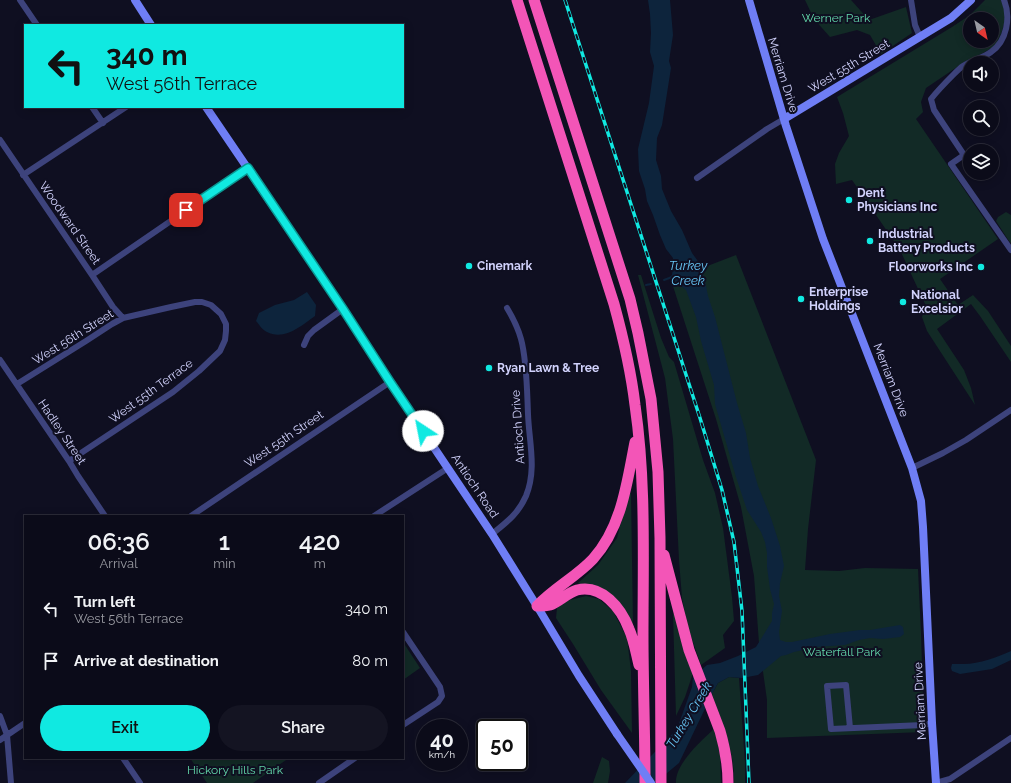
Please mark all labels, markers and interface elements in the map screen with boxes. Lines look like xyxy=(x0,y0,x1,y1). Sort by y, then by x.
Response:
park label: Werner Park xyxy=(802,11,871,25)
north arrow xyxy=(963,12,999,48)
map controls xyxy=(963,12,999,180)
street label: Merriam Drive xyxy=(765,36,801,114)
street label: West 55th Street xyxy=(806,36,892,96)
text: 340 m xyxy=(106,39,188,72)
icon: left xyxy=(40,40,92,92)
button: sound xyxy=(963,56,999,92)
text: West 56th Terrace xyxy=(106,73,257,94)
button: search xyxy=(963,100,999,136)
button: layers xyxy=(963,144,999,180)
street label: Woodward Street xyxy=(36,179,104,267)
place label: Dent Physicians Inc xyxy=(857,186,937,214)
pin xyxy=(169,193,203,227)
marker: Dent Physicians Inc xyxy=(844,195,854,205)
icon: arrive xyxy=(175,199,197,221)
place label: Industrial Battery Products xyxy=(878,227,975,255)
marker: Industrial Battery Products xyxy=(865,236,875,246)
water label: Turkey Creek xyxy=(669,258,708,288)
place label: Cinemark xyxy=(477,259,532,273)
place label: Floorworks Inc xyxy=(888,260,973,274)
marker: Cinemark xyxy=(464,261,474,271)
marker: Floorworks Inc xyxy=(976,262,986,272)
place label: Enterprise Holdings xyxy=(809,285,868,313)
place label: National Excelsior xyxy=(911,288,963,316)
marker: Enterprise Holdings xyxy=(796,294,806,304)
marker: National Excelsior xyxy=(898,297,908,307)
street label: West 56th Street xyxy=(30,306,116,368)
street label: Merriam Drive xyxy=(871,341,911,419)
street label: West 55th Terrace xyxy=(106,356,196,426)
place label: Ryan Lawn & Tree xyxy=(497,361,599,375)
marker: Ryan Lawn & Tree xyxy=(484,363,494,373)
street label: Antioch Drive xyxy=(508,390,528,464)
street label: Hadley Street xyxy=(35,397,89,467)
street label: West 55th Street xyxy=(242,407,326,471)
position arrow xyxy=(402,410,444,452)
street label: Antioch Road xyxy=(448,451,502,521)
text: 06:36 xyxy=(87,527,150,556)
text: 1 xyxy=(219,527,230,556)
text: 420 xyxy=(299,527,341,556)
text: Arrival xyxy=(100,556,138,571)
text: min xyxy=(213,556,236,571)
text: m xyxy=(314,556,326,571)
text: Turn left xyxy=(74,593,135,611)
icon: left xyxy=(40,598,62,620)
text: 340 m xyxy=(345,600,388,618)
text: West 56th Terrace xyxy=(74,611,183,626)
park label: Waterfall Park xyxy=(803,645,882,659)
icon: arrive xyxy=(40,650,62,672)
text: Arrive at destination xyxy=(74,652,219,670)
text: 80 m xyxy=(352,652,388,670)
street label: Merriam Drive xyxy=(911,662,929,740)
water label: Turkey Creek xyxy=(663,679,715,751)
button: Exit xyxy=(40,705,210,751)
button: Share xyxy=(218,705,388,751)
speed limit sign: 50 xyxy=(476,719,528,771)
text: 40 xyxy=(430,728,454,752)
text: km/h xyxy=(429,749,455,760)
park label: Hickory Hills Park xyxy=(187,763,284,777)

